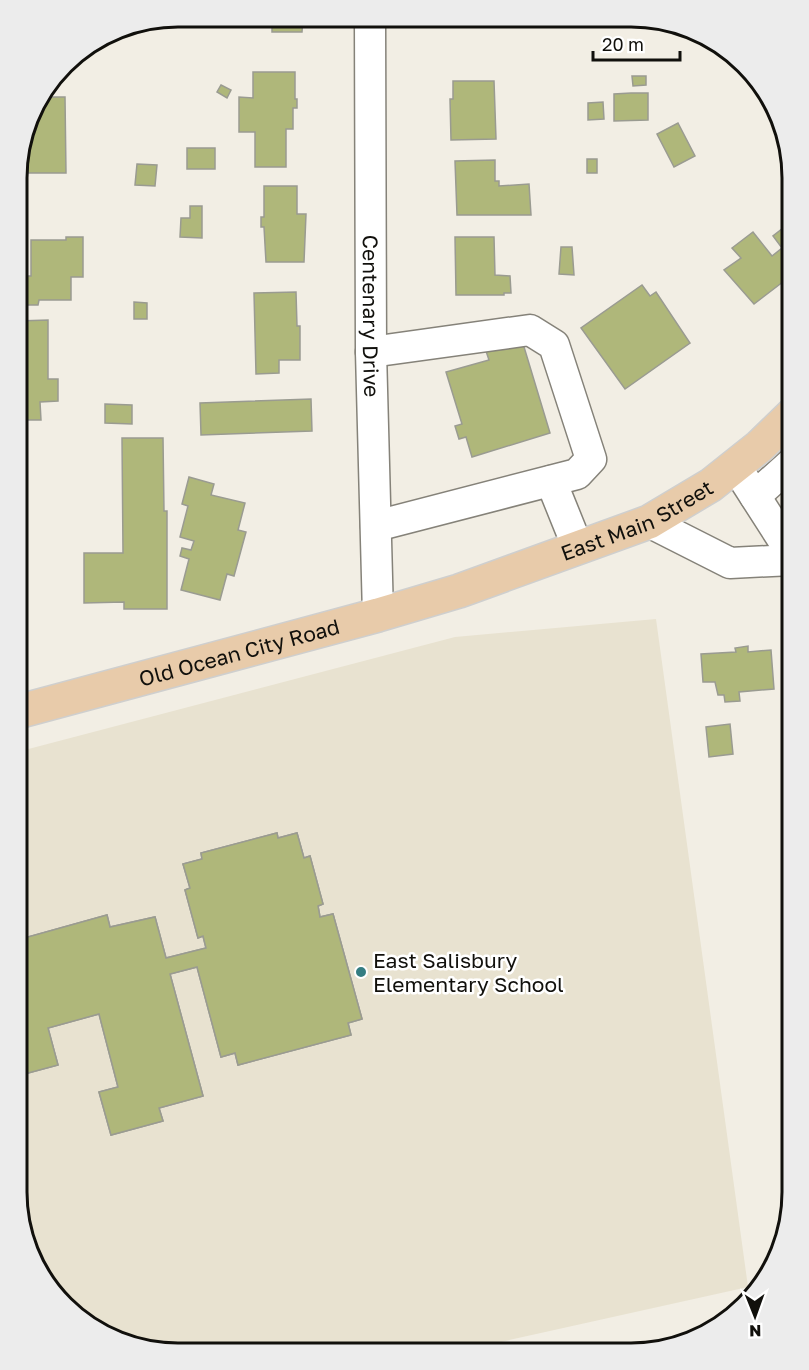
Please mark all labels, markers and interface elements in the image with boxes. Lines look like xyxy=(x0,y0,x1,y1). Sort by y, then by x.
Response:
scale bar xyxy=(593,24,680,62)
text: 20 m xyxy=(602,33,644,55)
street label: Centenary Drive xyxy=(358,235,385,398)
street label: East Main Street xyxy=(557,474,718,566)
street label: Old Ocean City Road xyxy=(136,613,342,692)
place label: East Salisbury Elementary School xyxy=(373,947,564,997)
marker: East Salisbury Elementary School xyxy=(354,965,368,979)
north arrow xyxy=(725,1286,785,1346)
text: N xyxy=(749,1321,762,1341)

